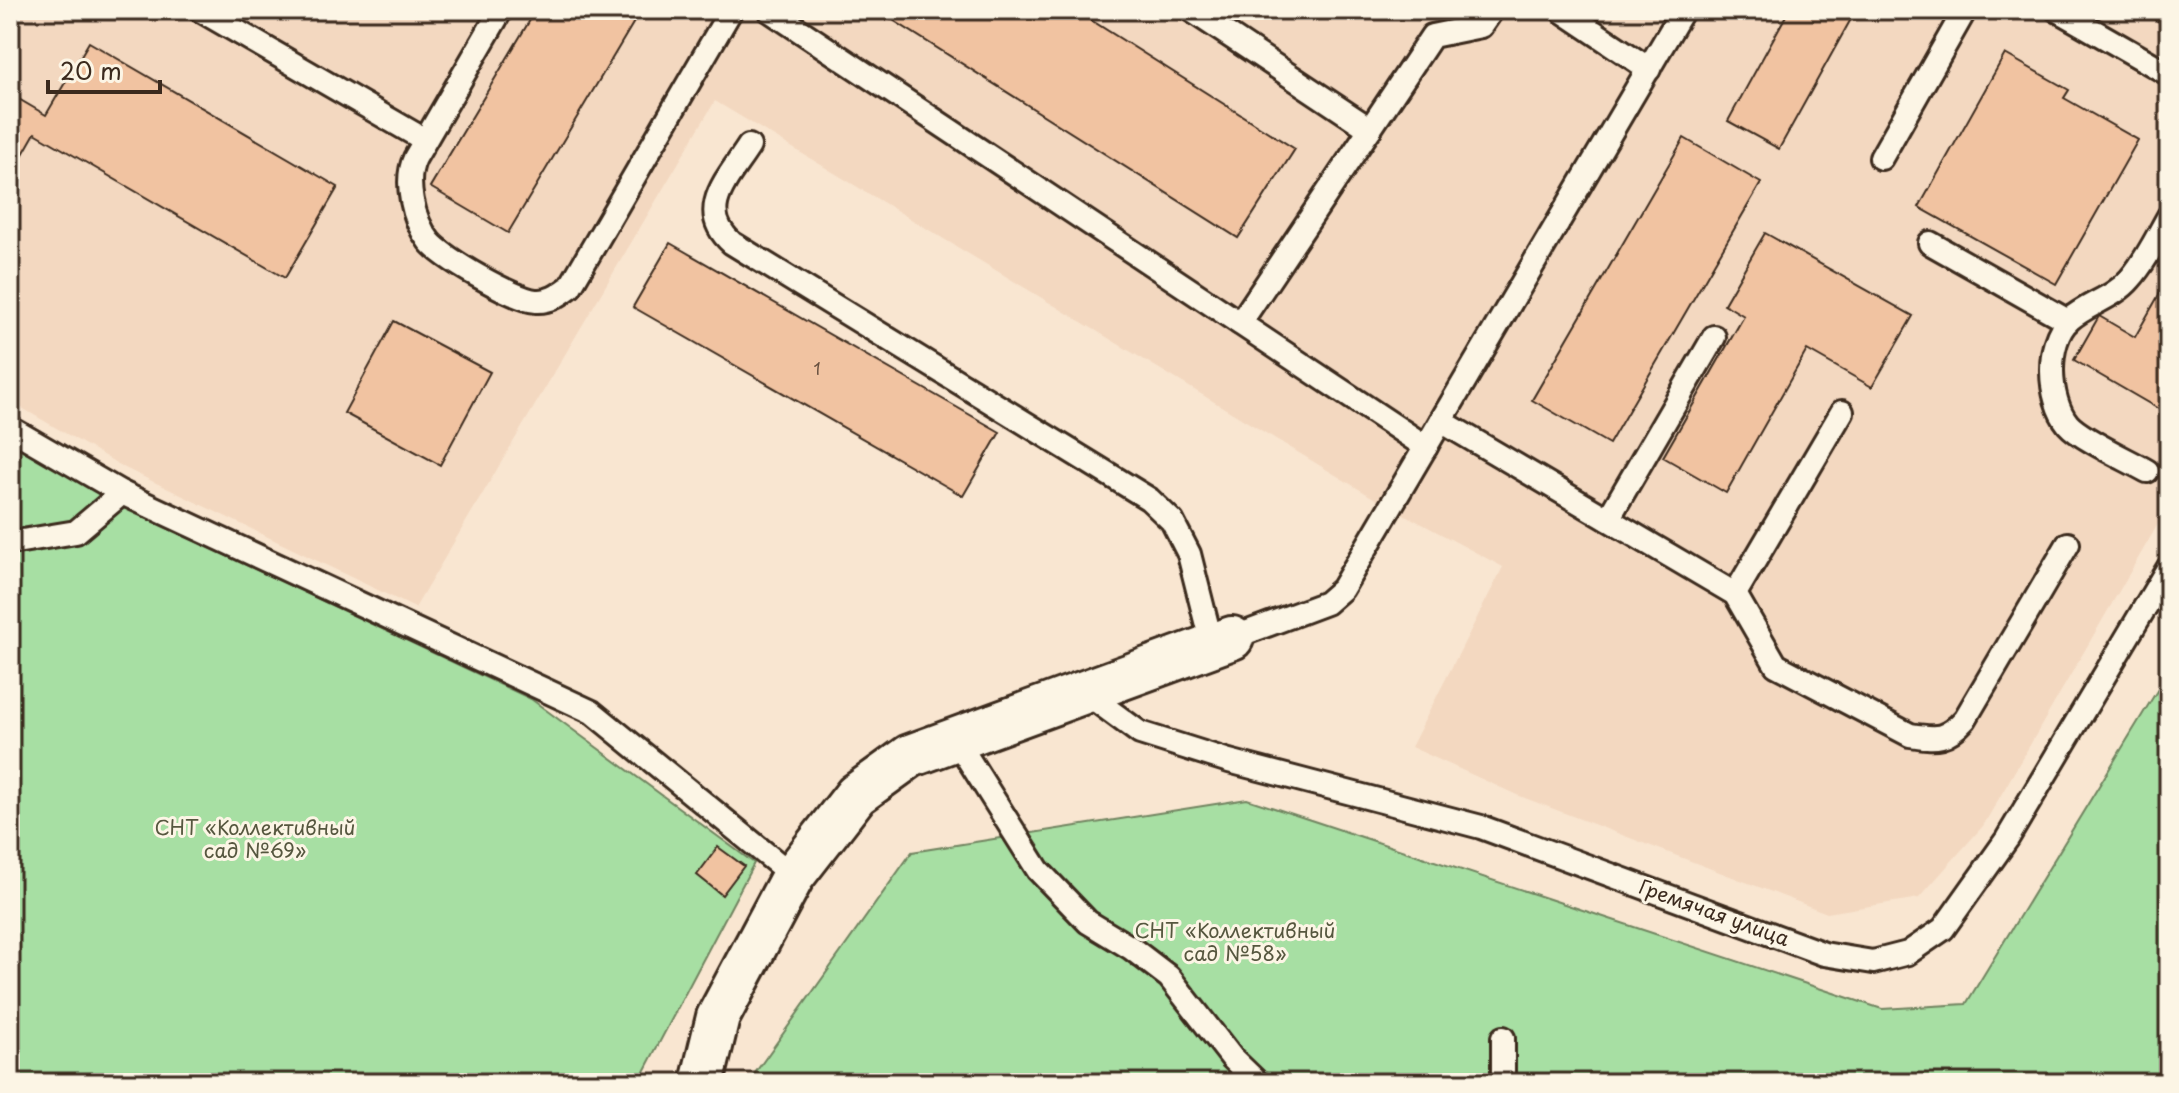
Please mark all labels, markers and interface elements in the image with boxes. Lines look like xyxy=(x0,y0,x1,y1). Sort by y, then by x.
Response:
scale bar xyxy=(48,44,160,94)
text: 20 m xyxy=(60,52,122,88)
house number: 1 xyxy=(813,356,821,380)
park label: СНТ «Коллективный сад №69» xyxy=(155,812,356,865)
street label: Гремячая улица xyxy=(1635,871,1794,953)
park label: СНТ «Коллективный сад №58» xyxy=(1135,915,1336,968)

